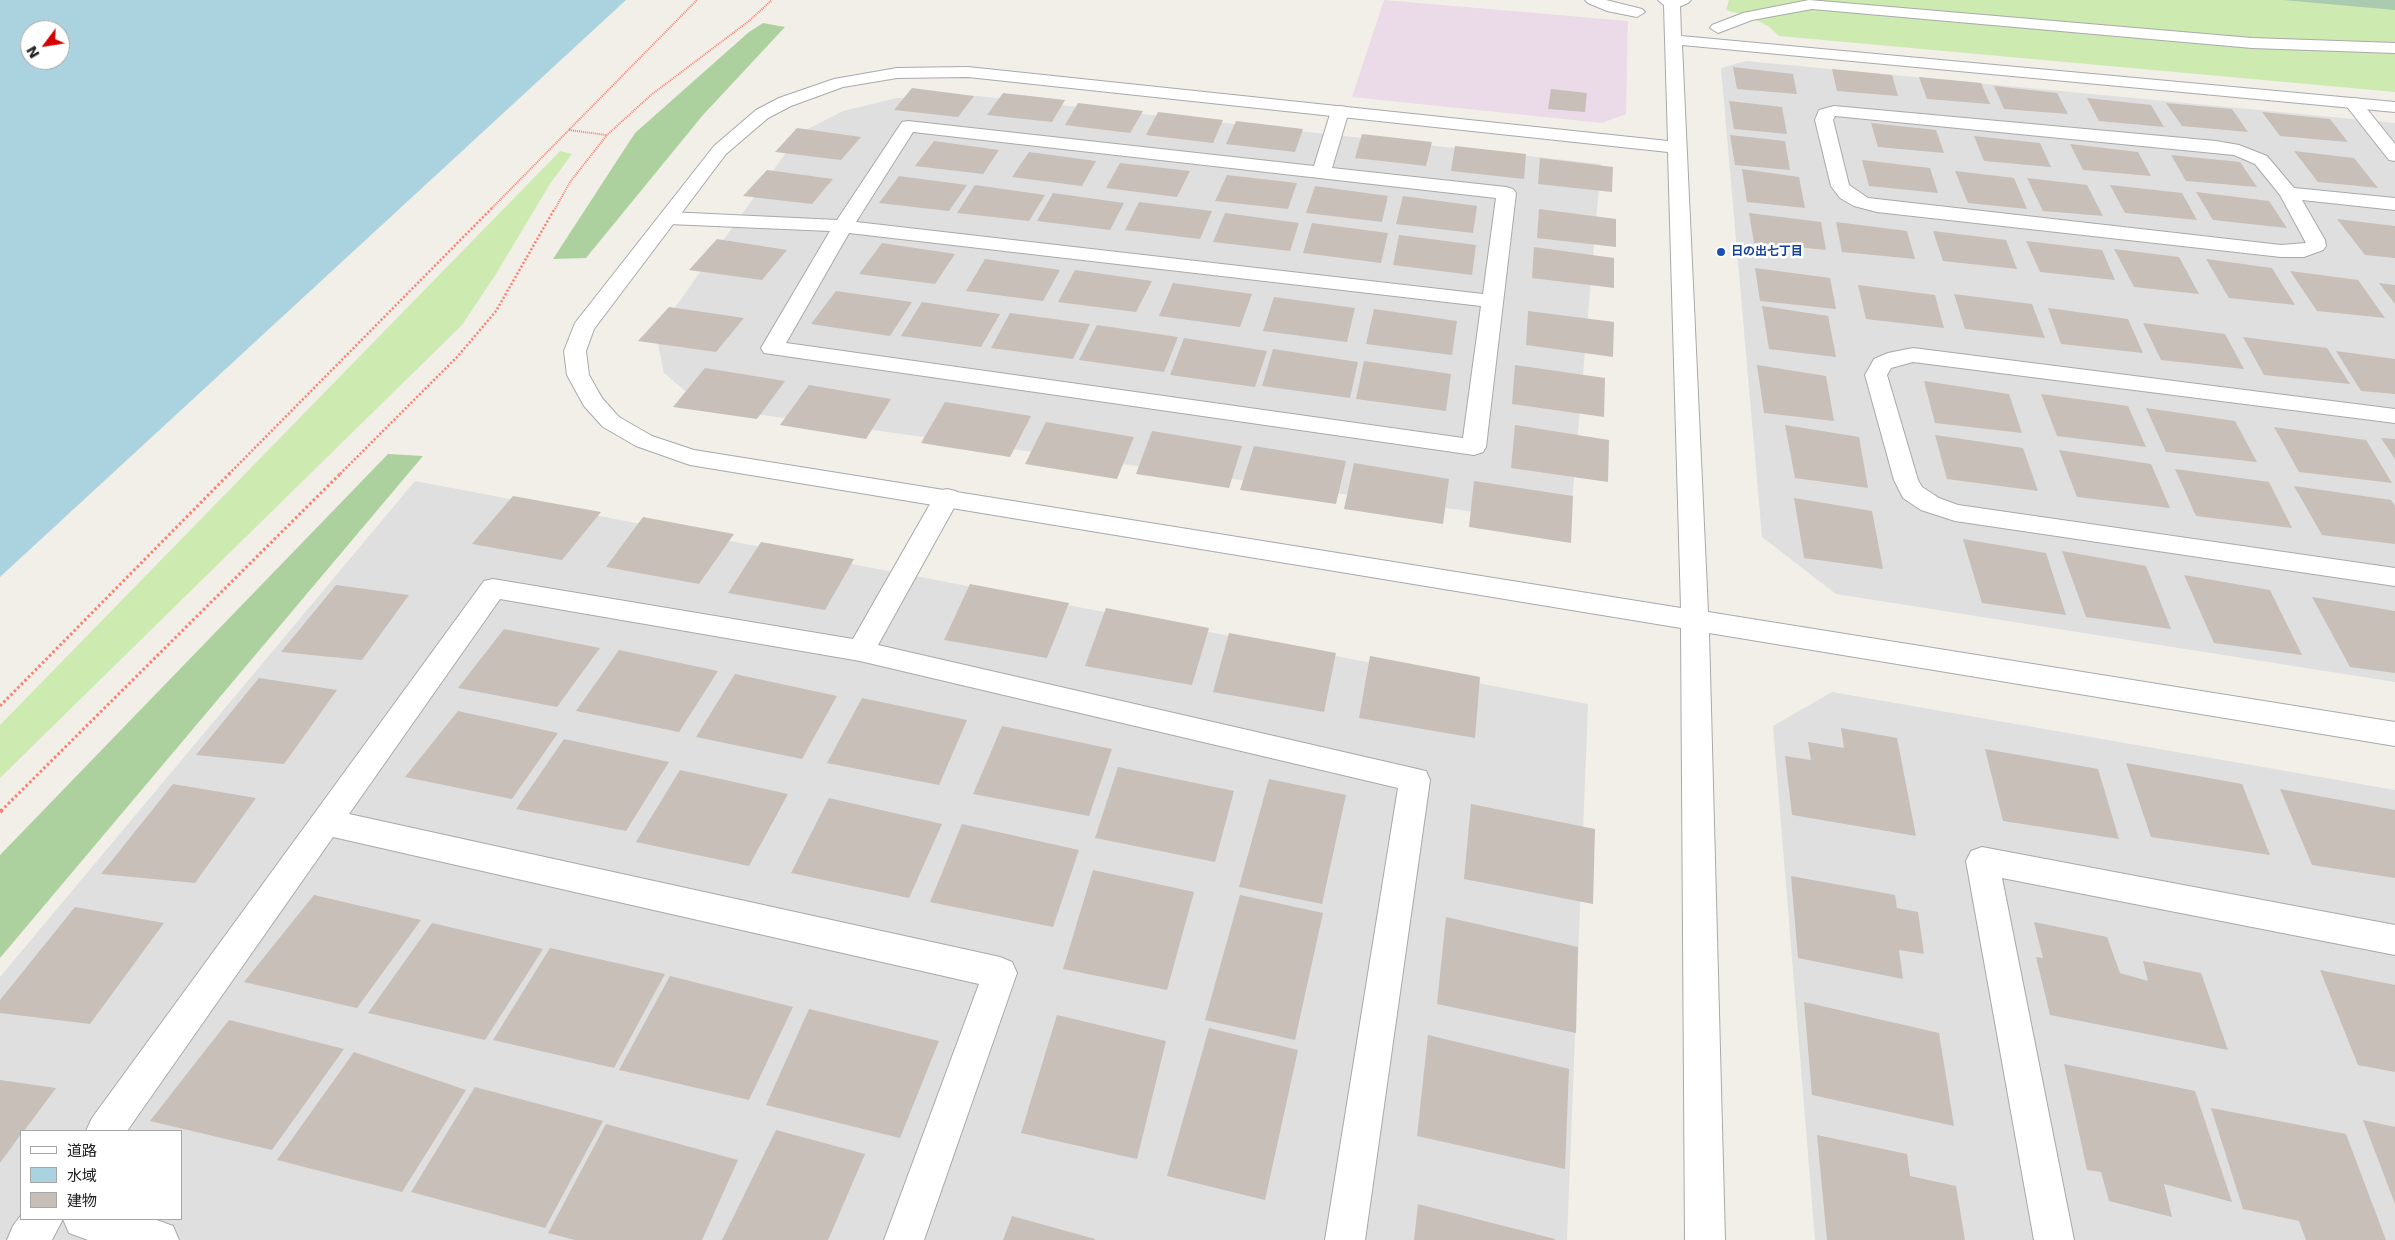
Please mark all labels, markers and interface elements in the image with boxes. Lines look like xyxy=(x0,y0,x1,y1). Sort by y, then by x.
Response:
north arrow xyxy=(20,20,70,70)
text: N xyxy=(23,43,43,61)
place label: 日の出七丁目 xyxy=(1731,245,1803,259)
marker: 日の出七丁目 xyxy=(1715,246,1727,258)
legend xyxy=(20,1130,182,1220)
text: 道路 xyxy=(67,1142,97,1160)
text: 水域 xyxy=(67,1167,97,1185)
text: 建物 xyxy=(67,1192,97,1210)

